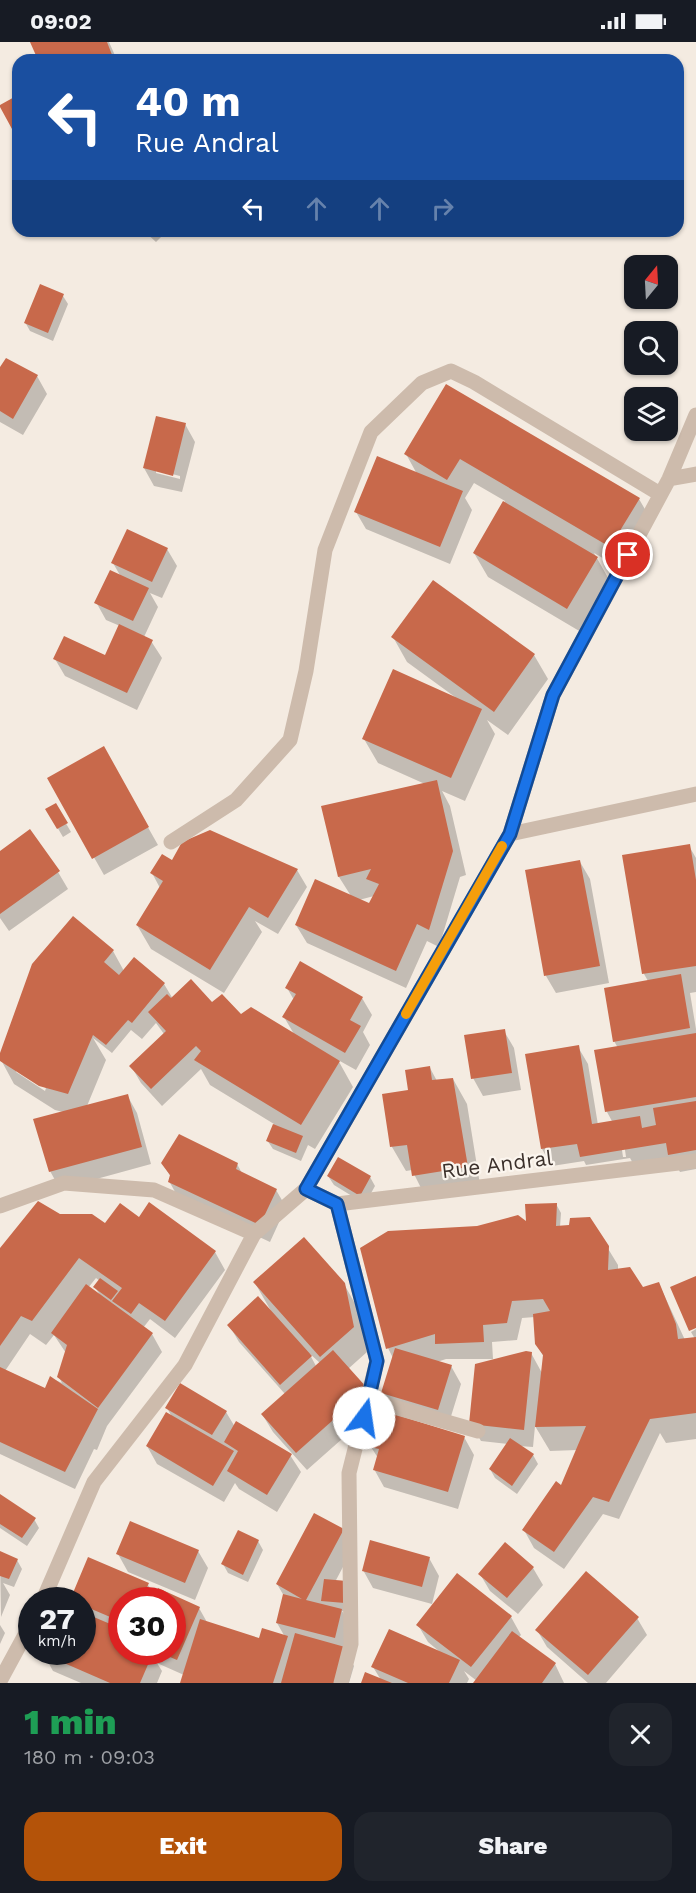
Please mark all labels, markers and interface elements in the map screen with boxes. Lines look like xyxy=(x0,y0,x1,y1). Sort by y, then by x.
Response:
text: 09:02 xyxy=(30,9,92,34)
text: 40 m xyxy=(135,77,241,126)
icon: left xyxy=(36,78,114,156)
text: Rue Andral xyxy=(135,127,279,159)
icon: left xyxy=(237,192,270,225)
icon: ahead xyxy=(300,192,333,225)
icon: ahead xyxy=(363,192,396,225)
icon: right xyxy=(426,192,459,225)
north arrow xyxy=(624,255,678,309)
map controls xyxy=(624,255,678,441)
button: search xyxy=(624,321,678,375)
button: layers xyxy=(624,387,678,441)
pin xyxy=(602,529,653,580)
icon: arrive xyxy=(611,538,644,571)
street label: Rue Andral xyxy=(440,1145,555,1183)
position arrow xyxy=(332,1386,396,1450)
speed limit sign: 30 xyxy=(108,1587,186,1665)
text: 27 xyxy=(39,1601,75,1636)
text: km/h xyxy=(38,1632,76,1650)
text: 1 min xyxy=(24,1701,117,1743)
button: close xyxy=(609,1703,672,1766)
text: 180 m · 09:03 xyxy=(24,1745,155,1769)
button: Exit xyxy=(24,1812,342,1881)
button: Share xyxy=(354,1812,672,1881)

